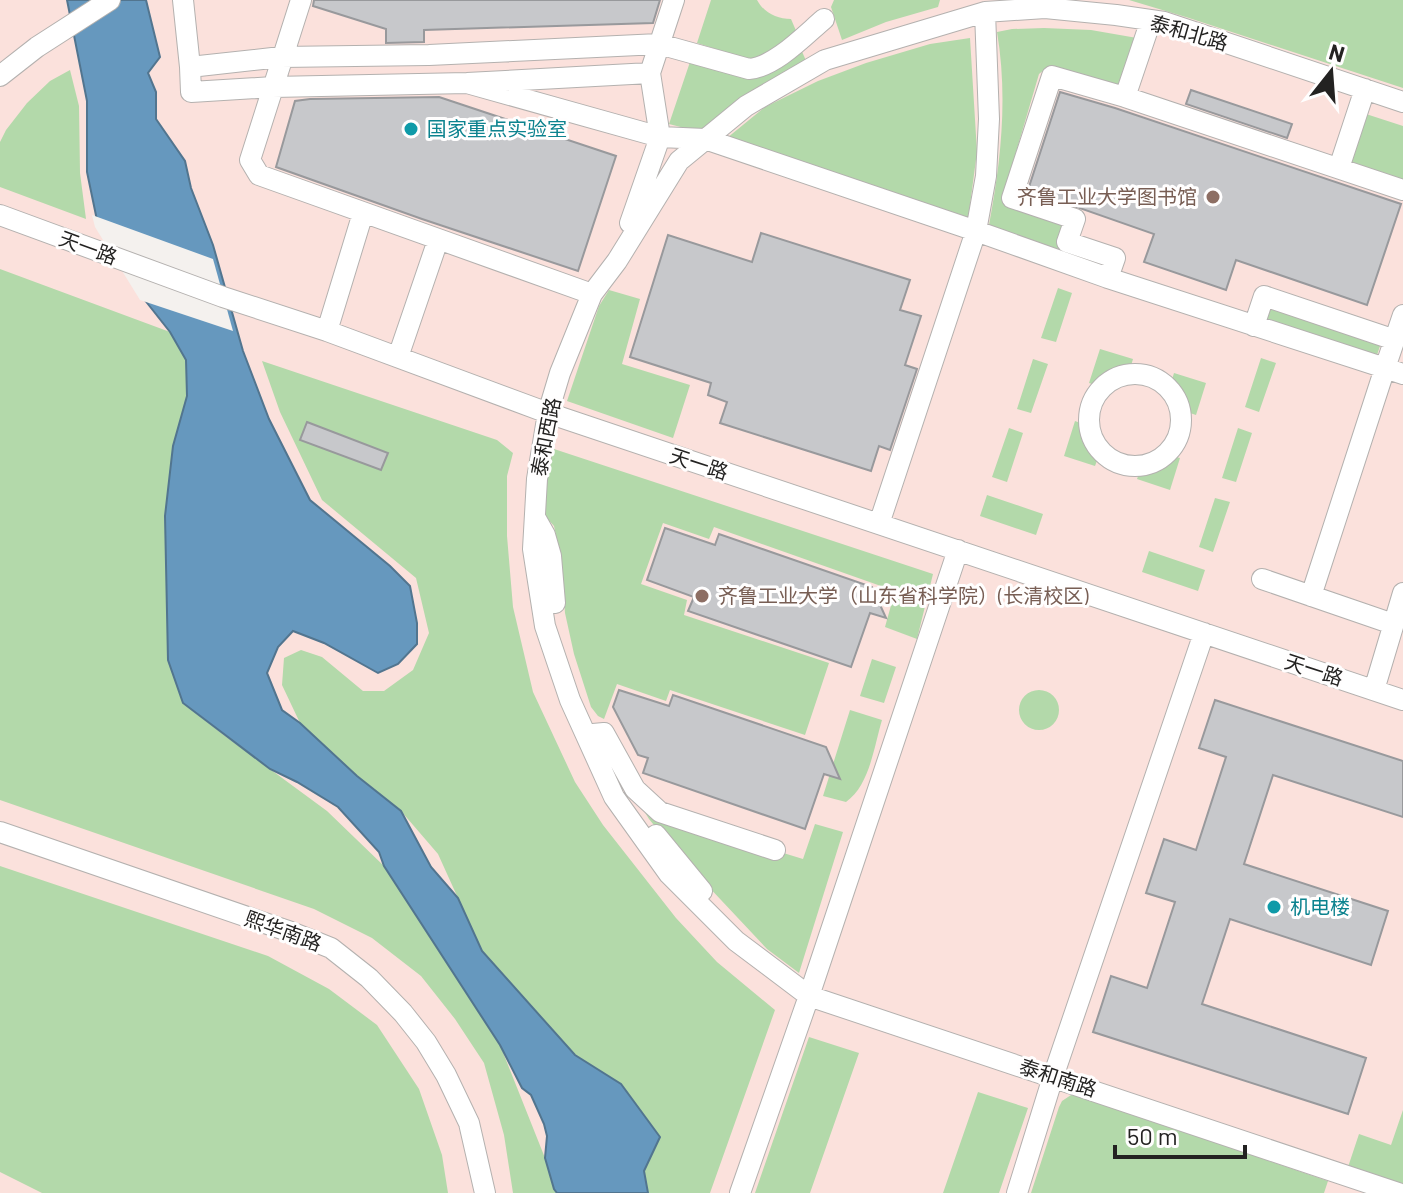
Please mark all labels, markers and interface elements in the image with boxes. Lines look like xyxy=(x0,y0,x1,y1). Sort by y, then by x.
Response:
street label: 泰和北路 xyxy=(1148,9,1231,55)
north arrow xyxy=(1291,32,1371,112)
text: N xyxy=(1326,37,1348,66)
place label: 国家重点实验室 xyxy=(427,116,567,140)
marker: 国家重点实验室 xyxy=(402,120,420,138)
place label: 齐鲁工业大学图书馆 xyxy=(1017,184,1197,208)
marker: 齐鲁工业大学图书馆 xyxy=(1204,188,1222,206)
street label: 天一路 xyxy=(56,226,121,269)
street label: 泰和西路 xyxy=(526,395,564,478)
street label: 天一路 xyxy=(667,442,732,484)
place label: 齐鲁工业大学（山东省科学院）(长清校区) xyxy=(718,583,1089,607)
marker: 齐鲁工业大学（山东省科学院）(长清校区) xyxy=(693,587,711,605)
street label: 天一路 xyxy=(1282,648,1347,690)
place label: 机电楼 xyxy=(1290,894,1350,918)
marker: 机电楼 xyxy=(1265,898,1283,916)
street label: 熙华南路 xyxy=(242,905,325,955)
street label: 泰和南路 xyxy=(1017,1053,1100,1101)
scale bar xyxy=(1115,1109,1245,1159)
text: 50 m xyxy=(1127,1121,1178,1150)

